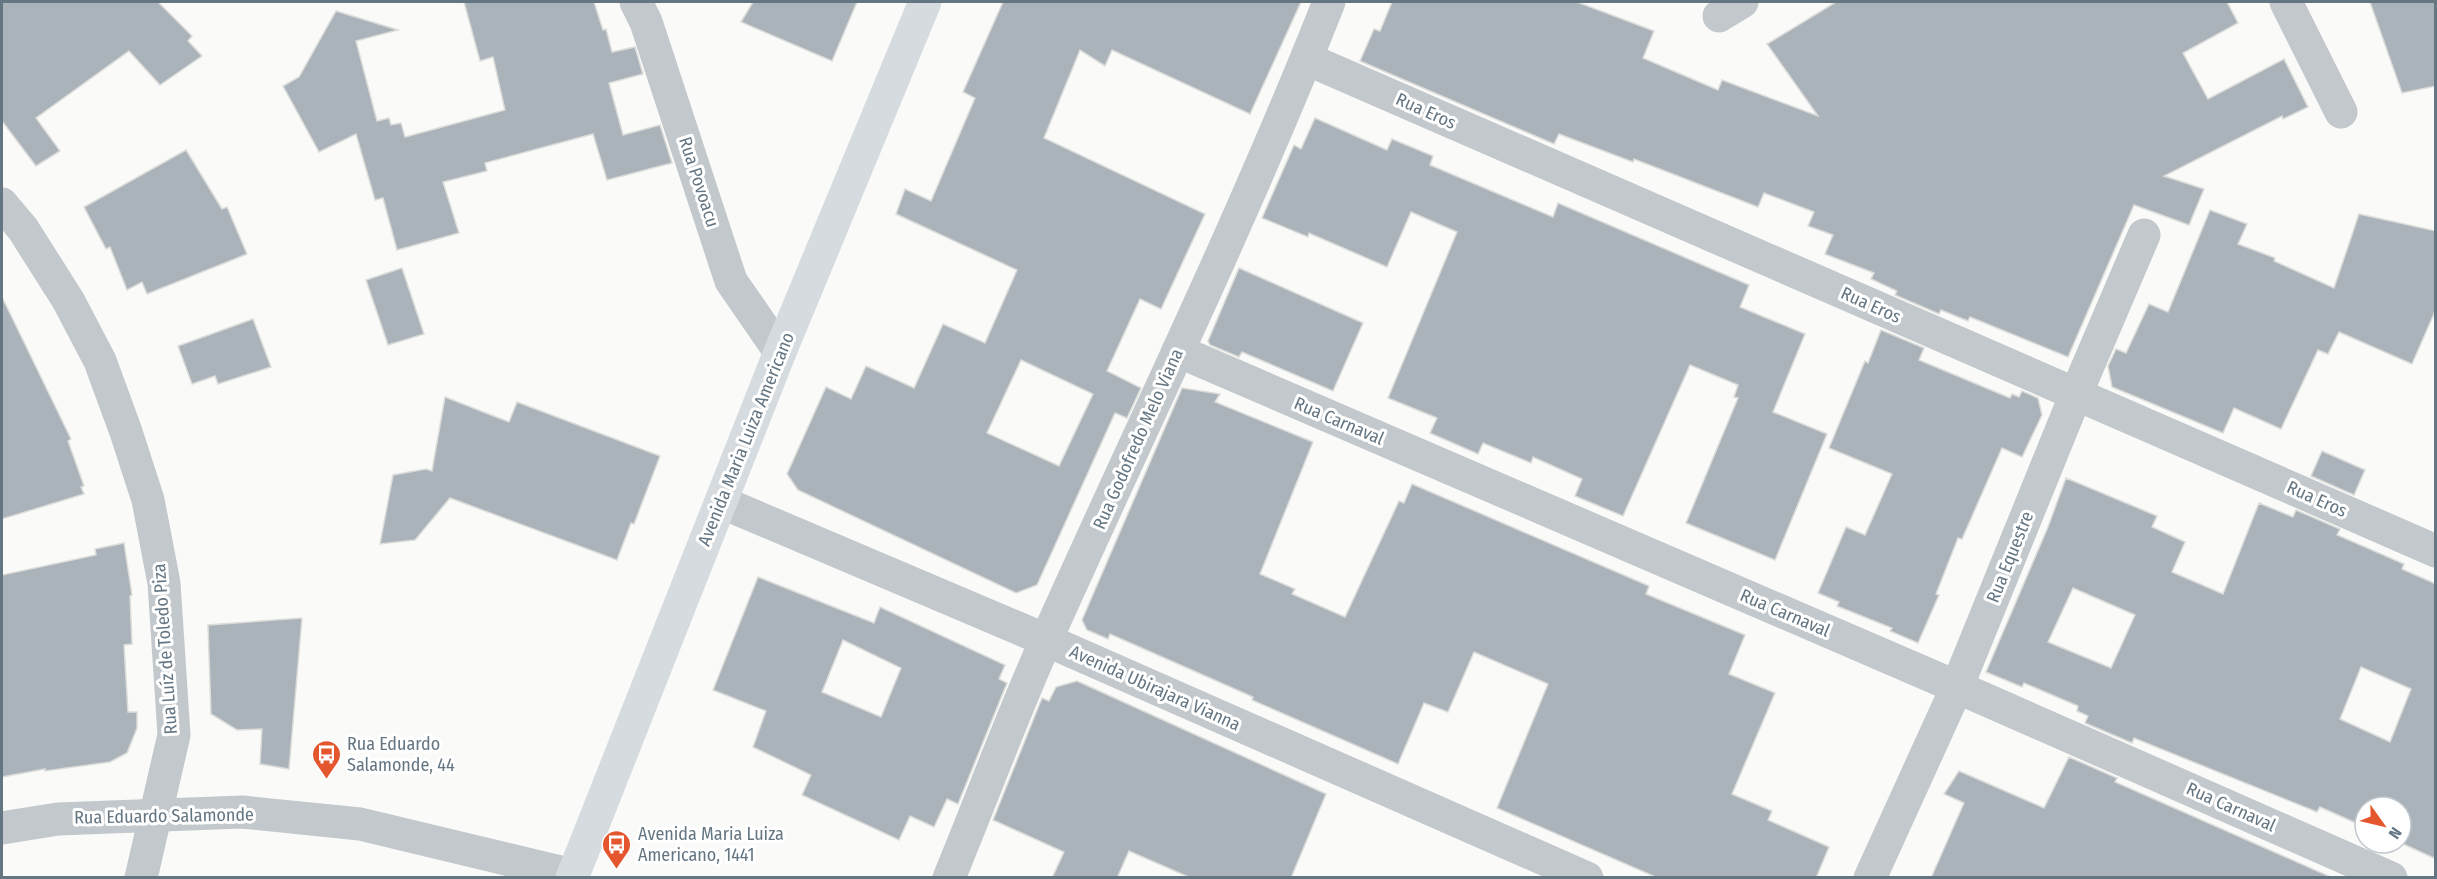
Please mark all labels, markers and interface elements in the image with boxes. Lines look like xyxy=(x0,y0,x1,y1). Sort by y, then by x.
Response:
street label: Rua Eros xyxy=(1393,88,1460,134)
street label: Rua Povoacu xyxy=(674,134,724,230)
street label: Rua Eros xyxy=(1838,282,1905,328)
street label: Avenida Maria Luiza Americano xyxy=(693,329,799,549)
street label: Rua Godofredo Melo Viana xyxy=(1088,345,1188,533)
street label: Rua Carnaval xyxy=(1291,392,1387,450)
street label: Rua Eros xyxy=(2284,476,2351,522)
street label: Rua Equestre xyxy=(1982,508,2038,606)
street label: Rua Luíz de Toledo Piza xyxy=(148,563,182,735)
street label: Rua Carnaval xyxy=(1737,584,1833,642)
street label: Avenida Ubirajara Vianna xyxy=(1066,640,1244,736)
place label: Rua Eduardo Salamonde, 44 xyxy=(347,733,455,776)
bus stop icon: Rua Eduardo Salamonde, 44 xyxy=(310,738,342,780)
street label: Rua Carnaval xyxy=(2183,778,2279,837)
north arrow xyxy=(2353,795,2413,855)
street label: Rua Eduardo Salamonde xyxy=(74,803,254,829)
place label: Avenida Maria Luiza Americano, 1441 xyxy=(638,823,784,866)
text: N xyxy=(2384,824,2406,842)
bus stop icon: Avenida Maria Luiza Americano, 1441 xyxy=(601,828,633,870)

